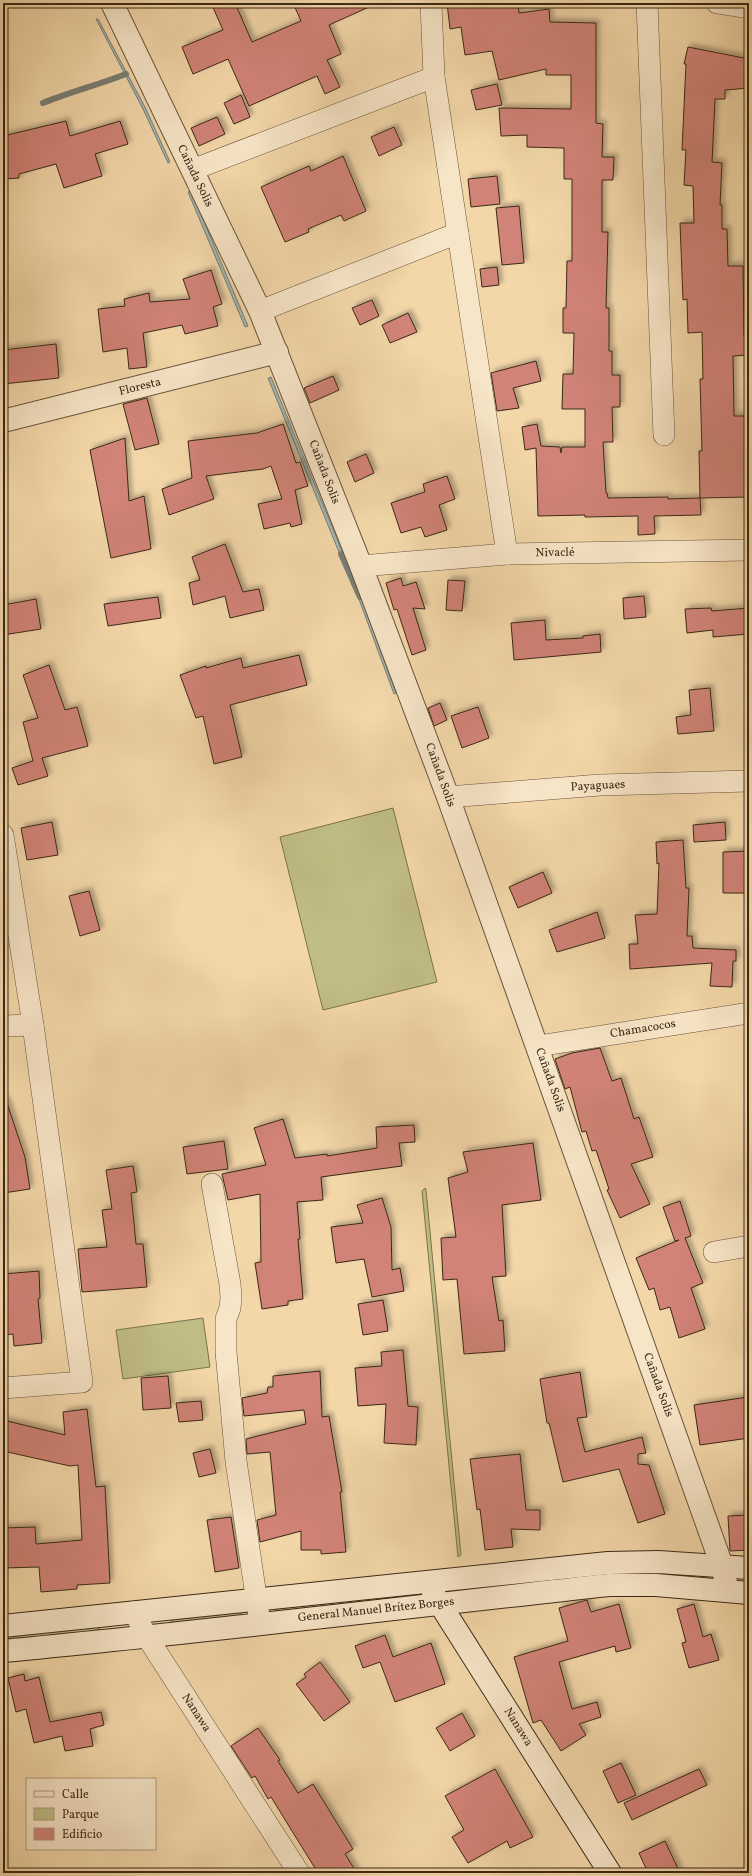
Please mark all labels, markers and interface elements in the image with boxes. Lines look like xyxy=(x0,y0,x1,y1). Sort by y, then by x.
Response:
street label: Cañada Solis xyxy=(173,142,217,210)
street label: Floresta xyxy=(117,374,163,400)
street label: Cañada Solis xyxy=(304,438,344,506)
street label: Nivaclé xyxy=(535,545,575,561)
street label: Cañada Solis xyxy=(421,741,459,809)
street label: Payaguaes xyxy=(570,777,626,795)
street label: Chamacocos xyxy=(609,1016,677,1042)
street label: Cañada Solis xyxy=(531,1046,569,1114)
street label: Cañada Solis xyxy=(639,1351,677,1419)
street label: General Manuel Brítez Borges xyxy=(297,1594,455,1626)
street label: Nanawa xyxy=(178,1691,214,1735)
street label: Nanawa xyxy=(500,1705,536,1749)
legend xyxy=(26,1778,156,1850)
text: Calle xyxy=(62,1787,89,1803)
text: Parque xyxy=(62,1807,99,1823)
text: Edificio xyxy=(62,1827,102,1843)

